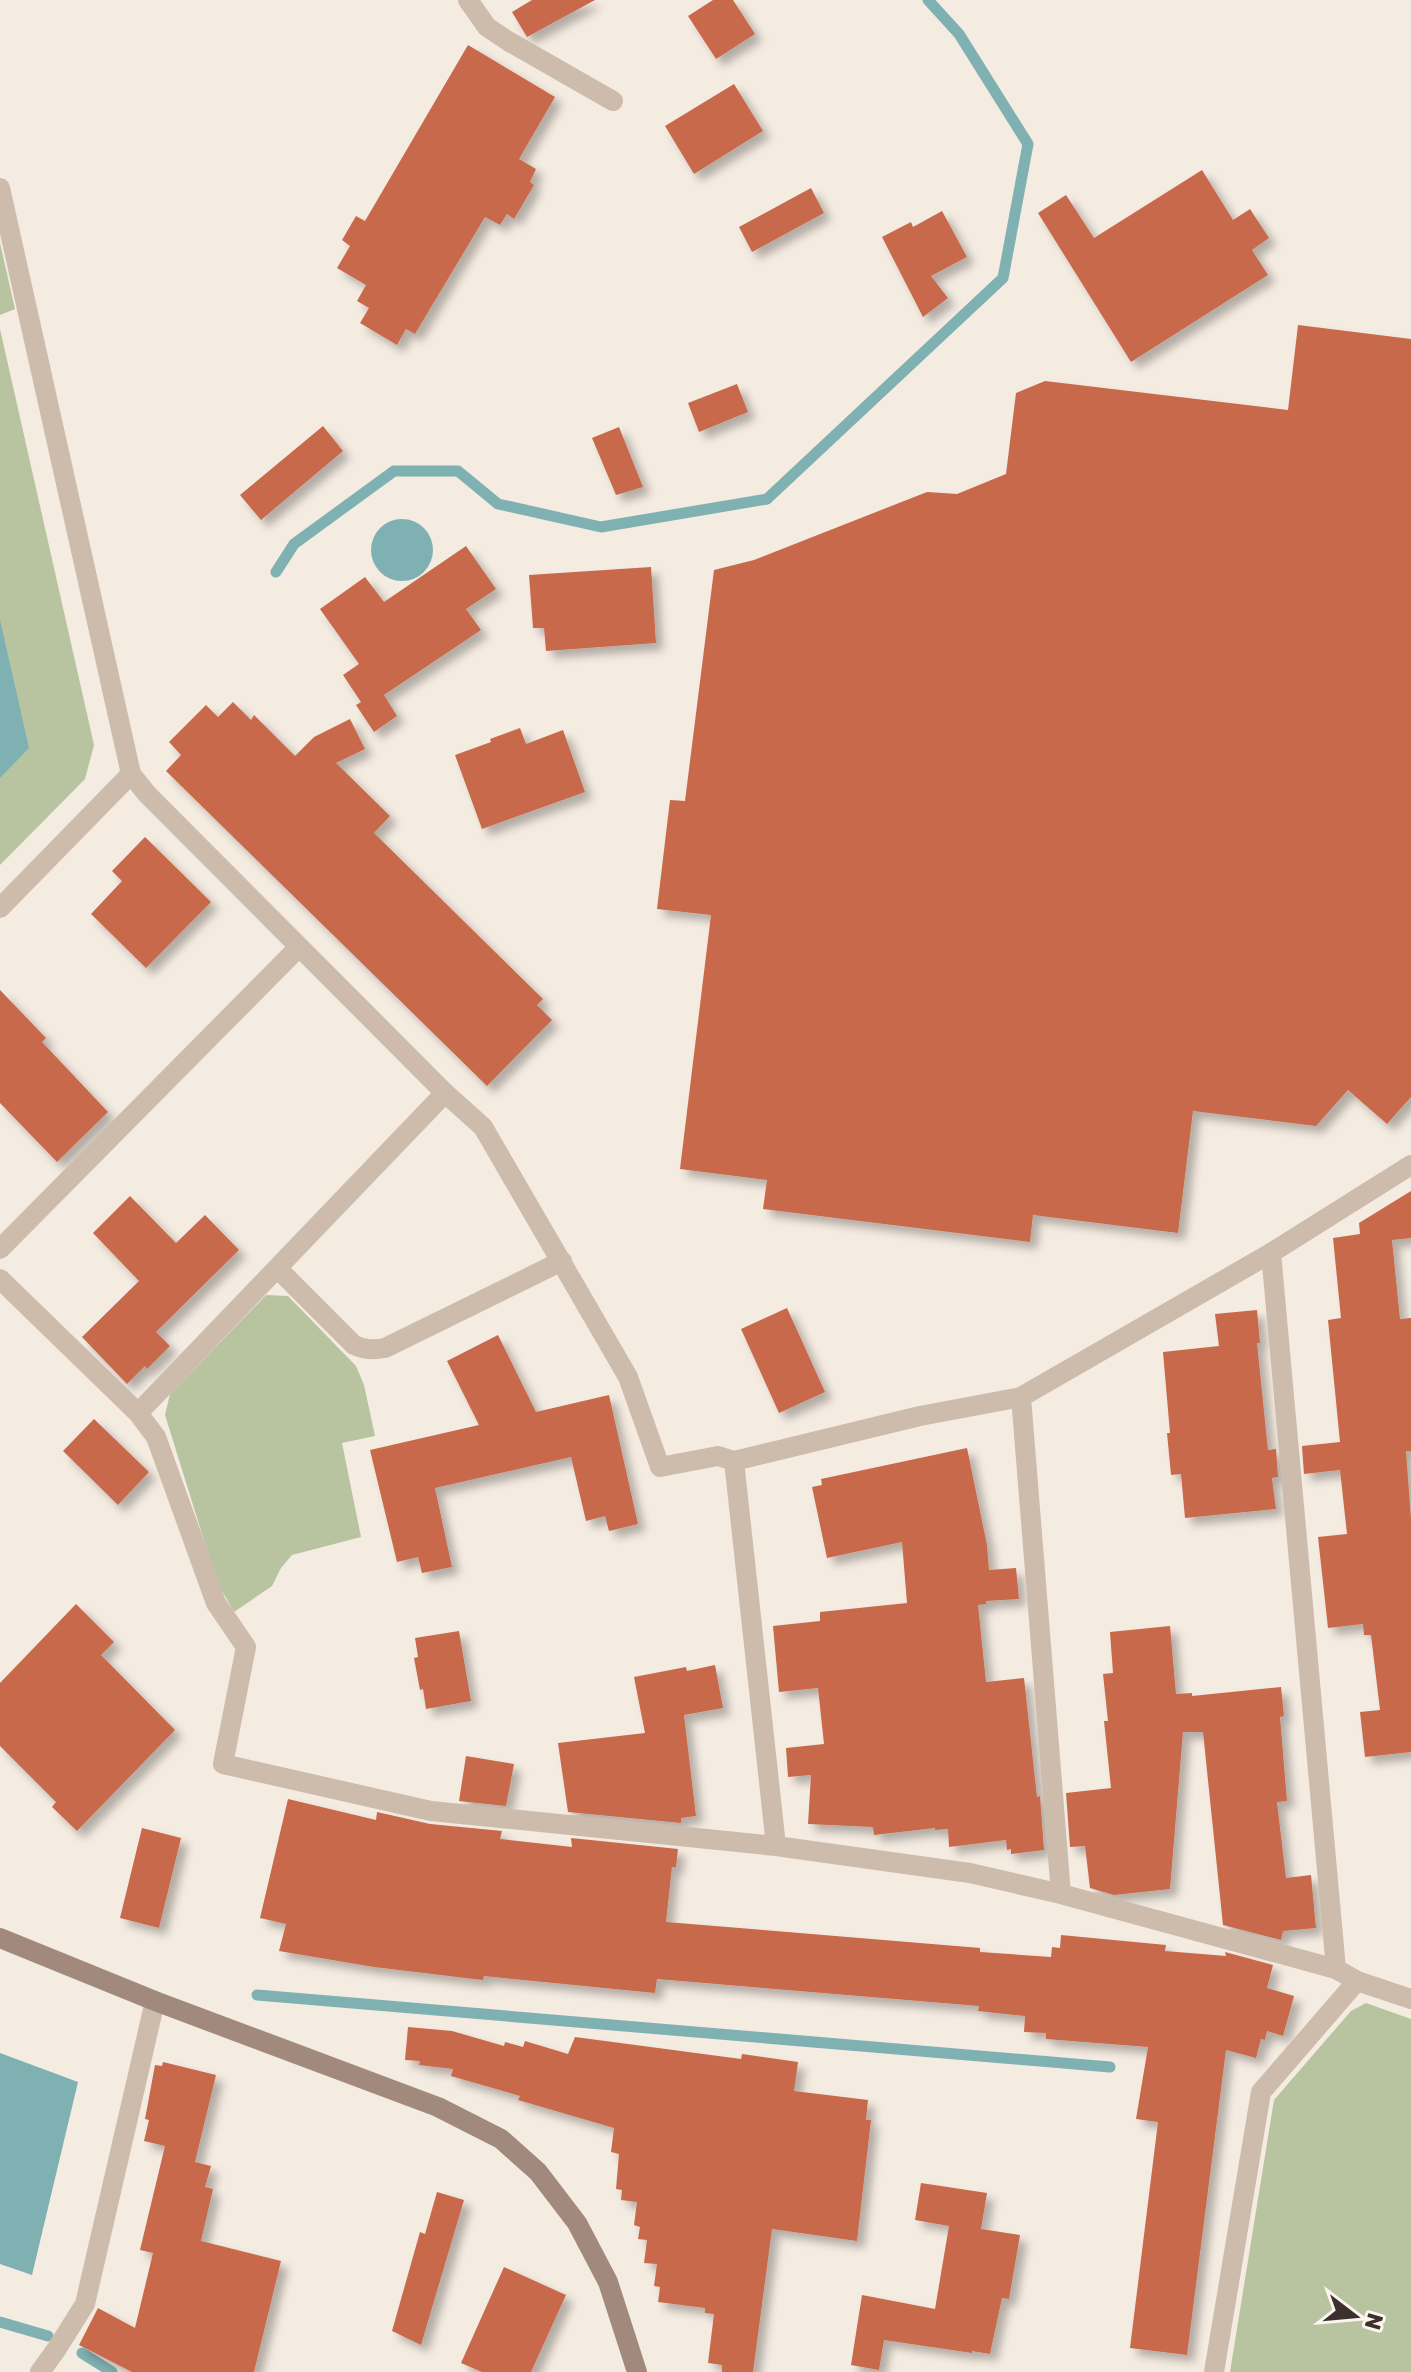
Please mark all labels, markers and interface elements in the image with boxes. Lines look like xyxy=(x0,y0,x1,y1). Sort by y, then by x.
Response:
north arrow xyxy=(1315,2276,1395,2356)
text: N xyxy=(1359,2310,1389,2333)

